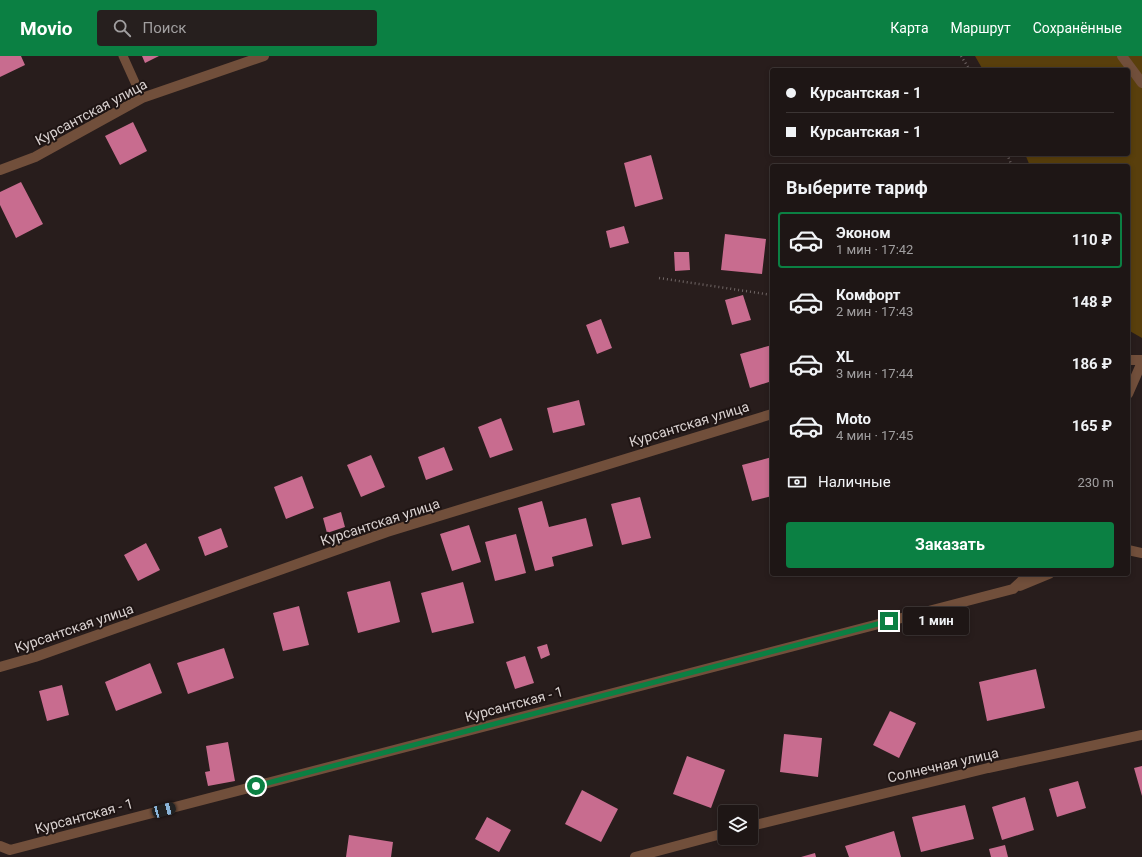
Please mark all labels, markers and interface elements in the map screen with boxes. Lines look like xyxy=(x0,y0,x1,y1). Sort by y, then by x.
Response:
search box xyxy=(97,10,377,46)
text: Movio xyxy=(20,17,73,40)
icon: search xyxy=(111,17,133,39)
text: Поиск xyxy=(143,19,186,37)
text: Карта xyxy=(890,20,929,36)
text: Маршрут xyxy=(951,20,1011,36)
text: Сохранённые xyxy=(1033,20,1122,36)
street label: Курсантская улица xyxy=(32,76,150,148)
text: Курсантская - 1 xyxy=(810,84,922,102)
text: Курсантская - 1 xyxy=(810,123,922,141)
text: Выберите тариф xyxy=(786,177,928,198)
icon: car xyxy=(788,222,824,258)
text: Эконом xyxy=(836,224,891,242)
text: 110 ₽ xyxy=(1072,231,1112,249)
text: 1 мин · 17:42 xyxy=(836,242,913,257)
icon: car xyxy=(788,284,824,320)
text: Комфорт xyxy=(836,286,900,304)
text: 148 ₽ xyxy=(1072,293,1112,311)
text: 2 мин · 17:43 xyxy=(836,304,913,319)
icon: car xyxy=(788,346,824,382)
text: XL xyxy=(836,348,854,366)
text: 186 ₽ xyxy=(1072,355,1112,373)
text: 3 мин · 17:44 xyxy=(836,366,913,381)
street label: Курсантская улица xyxy=(627,398,751,450)
icon: car xyxy=(788,408,824,444)
text: Moto xyxy=(836,410,871,428)
text: 165 ₽ xyxy=(1072,417,1112,435)
text: 4 мин · 17:45 xyxy=(836,428,913,443)
icon: cash xyxy=(786,471,808,493)
text: Наличные xyxy=(818,473,891,491)
text: 230 m xyxy=(1077,475,1114,490)
street label: Курсантская улица xyxy=(318,495,442,549)
button: Заказать xyxy=(786,522,1114,568)
street label: Курсантская улица xyxy=(13,600,135,656)
callout: 1 мин xyxy=(903,607,969,635)
route end xyxy=(880,612,898,630)
text: 1 мин xyxy=(918,613,954,628)
street label: Курсантская - 1 xyxy=(463,683,565,725)
street label: Солнечная улица xyxy=(886,744,1000,786)
route start xyxy=(247,777,265,795)
street label: Курсантская - 1 xyxy=(33,795,135,837)
car xyxy=(151,801,177,819)
map controls xyxy=(718,805,758,845)
button: layers xyxy=(718,805,758,845)

